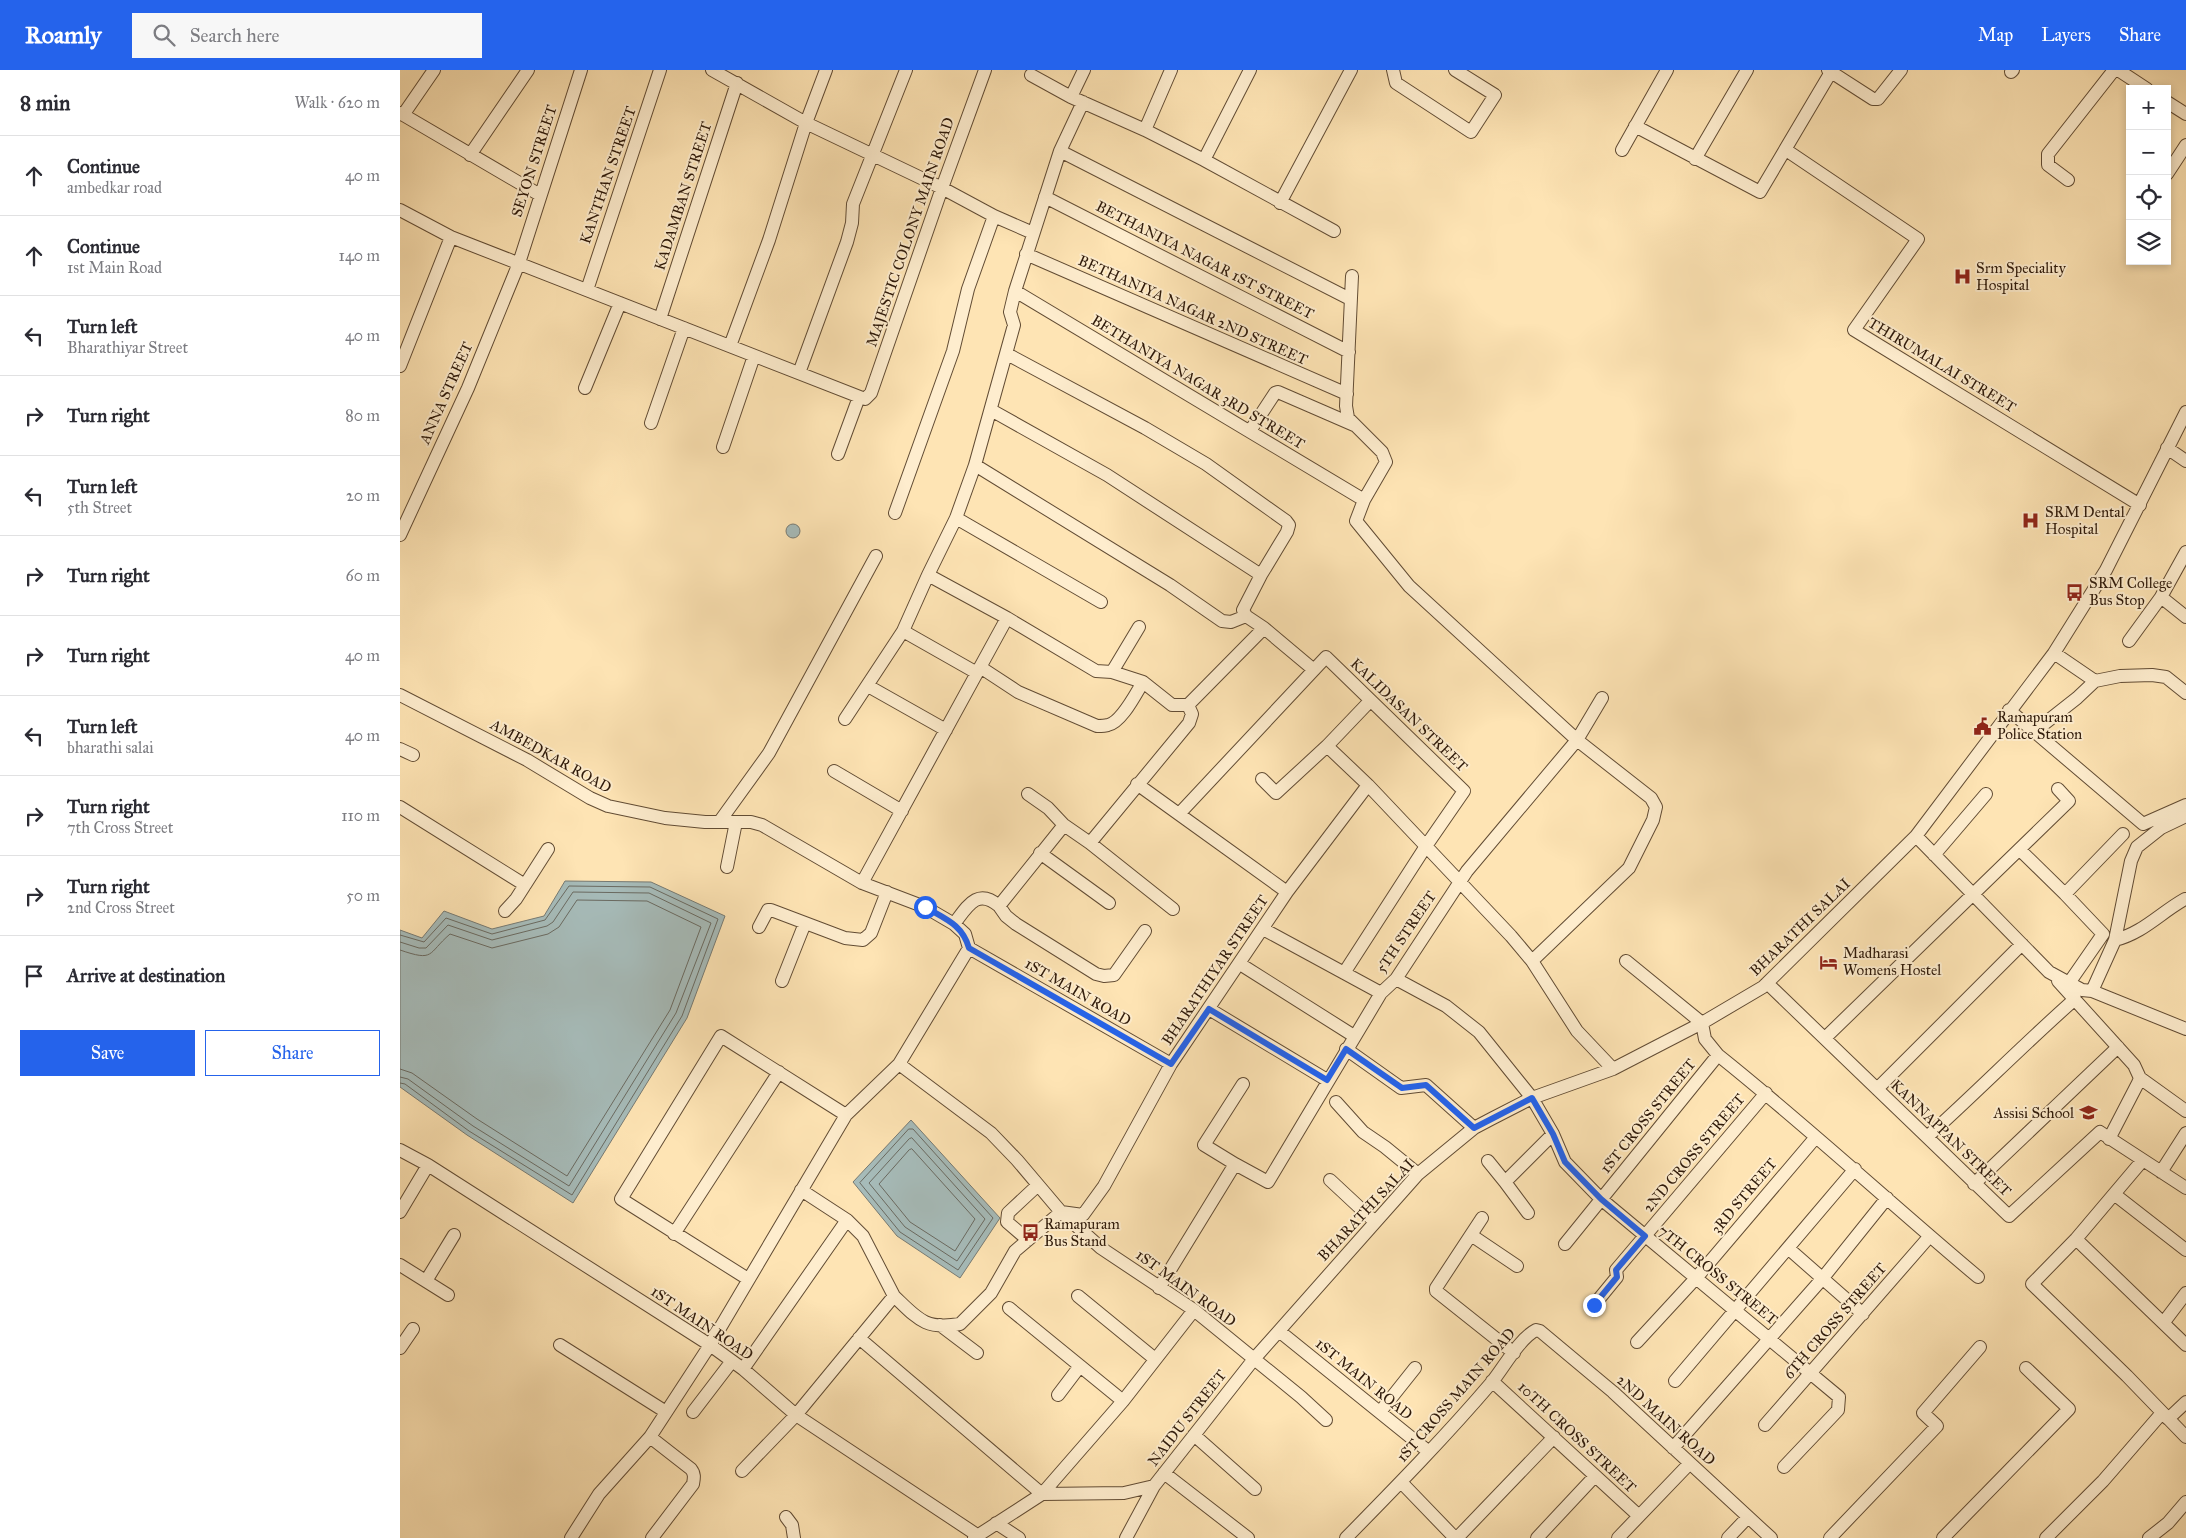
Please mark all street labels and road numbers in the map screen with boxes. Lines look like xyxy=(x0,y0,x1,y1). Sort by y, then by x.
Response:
street label: SEYON STREET xyxy=(507,103,561,219)
street label: KANTHAN STREET xyxy=(576,104,640,246)
street label: MAJESTIC COLONY MAIN ROAD xyxy=(862,115,959,349)
street label: KADAMBAN STREET xyxy=(650,119,716,273)
street label: BETHANIYA NAGAR 1ST STREET xyxy=(1093,197,1317,323)
street label: BETHANIYA NAGAR 2ND STREET xyxy=(1075,251,1311,369)
street label: BETHANIYA NAGAR 3RD STREET xyxy=(1088,311,1308,453)
street label: THIRUMALAI STREET xyxy=(1865,314,2019,416)
street label: ANNA STREET xyxy=(415,339,477,448)
street label: KALIDASAN STREET xyxy=(1347,654,1471,776)
street label: AMBEDKAR ROAD xyxy=(486,715,615,797)
street label: BHARATHI SALAI xyxy=(1746,874,1854,980)
street label: 5TH STREET xyxy=(1372,888,1440,976)
street label: BHARATHIYAR STREET xyxy=(1158,892,1272,1048)
street label: 1ST MAIN ROAD xyxy=(1022,954,1134,1030)
street label: 1ST CROSS STREET xyxy=(1596,1055,1700,1177)
street label: KANNAPPAN STREET xyxy=(1887,1076,2015,1200)
street label: 2ND CROSS STREET xyxy=(1639,1090,1749,1216)
street label: BHARATHI SALAI xyxy=(1314,1155,1418,1265)
street label: 3RD STREET xyxy=(1707,1155,1781,1237)
street label: 7TH CROSS STREET xyxy=(1655,1221,1781,1329)
street label: 1ST MAIN ROAD xyxy=(1132,1246,1240,1330)
street label: 6TH CROSS STREET xyxy=(1780,1259,1890,1383)
street label: 1ST MAIN ROAD xyxy=(647,1282,757,1364)
street label: 1ST CROSS MAIN ROAD xyxy=(1393,1324,1519,1466)
street label: 1ST MAIN ROAD xyxy=(1312,1334,1416,1424)
street label: NAIDU STREET xyxy=(1144,1366,1230,1470)
street label: 2ND MAIN ROAD xyxy=(1613,1371,1719,1469)
street label: 10TH CROSS STREET xyxy=(1514,1378,1640,1496)

